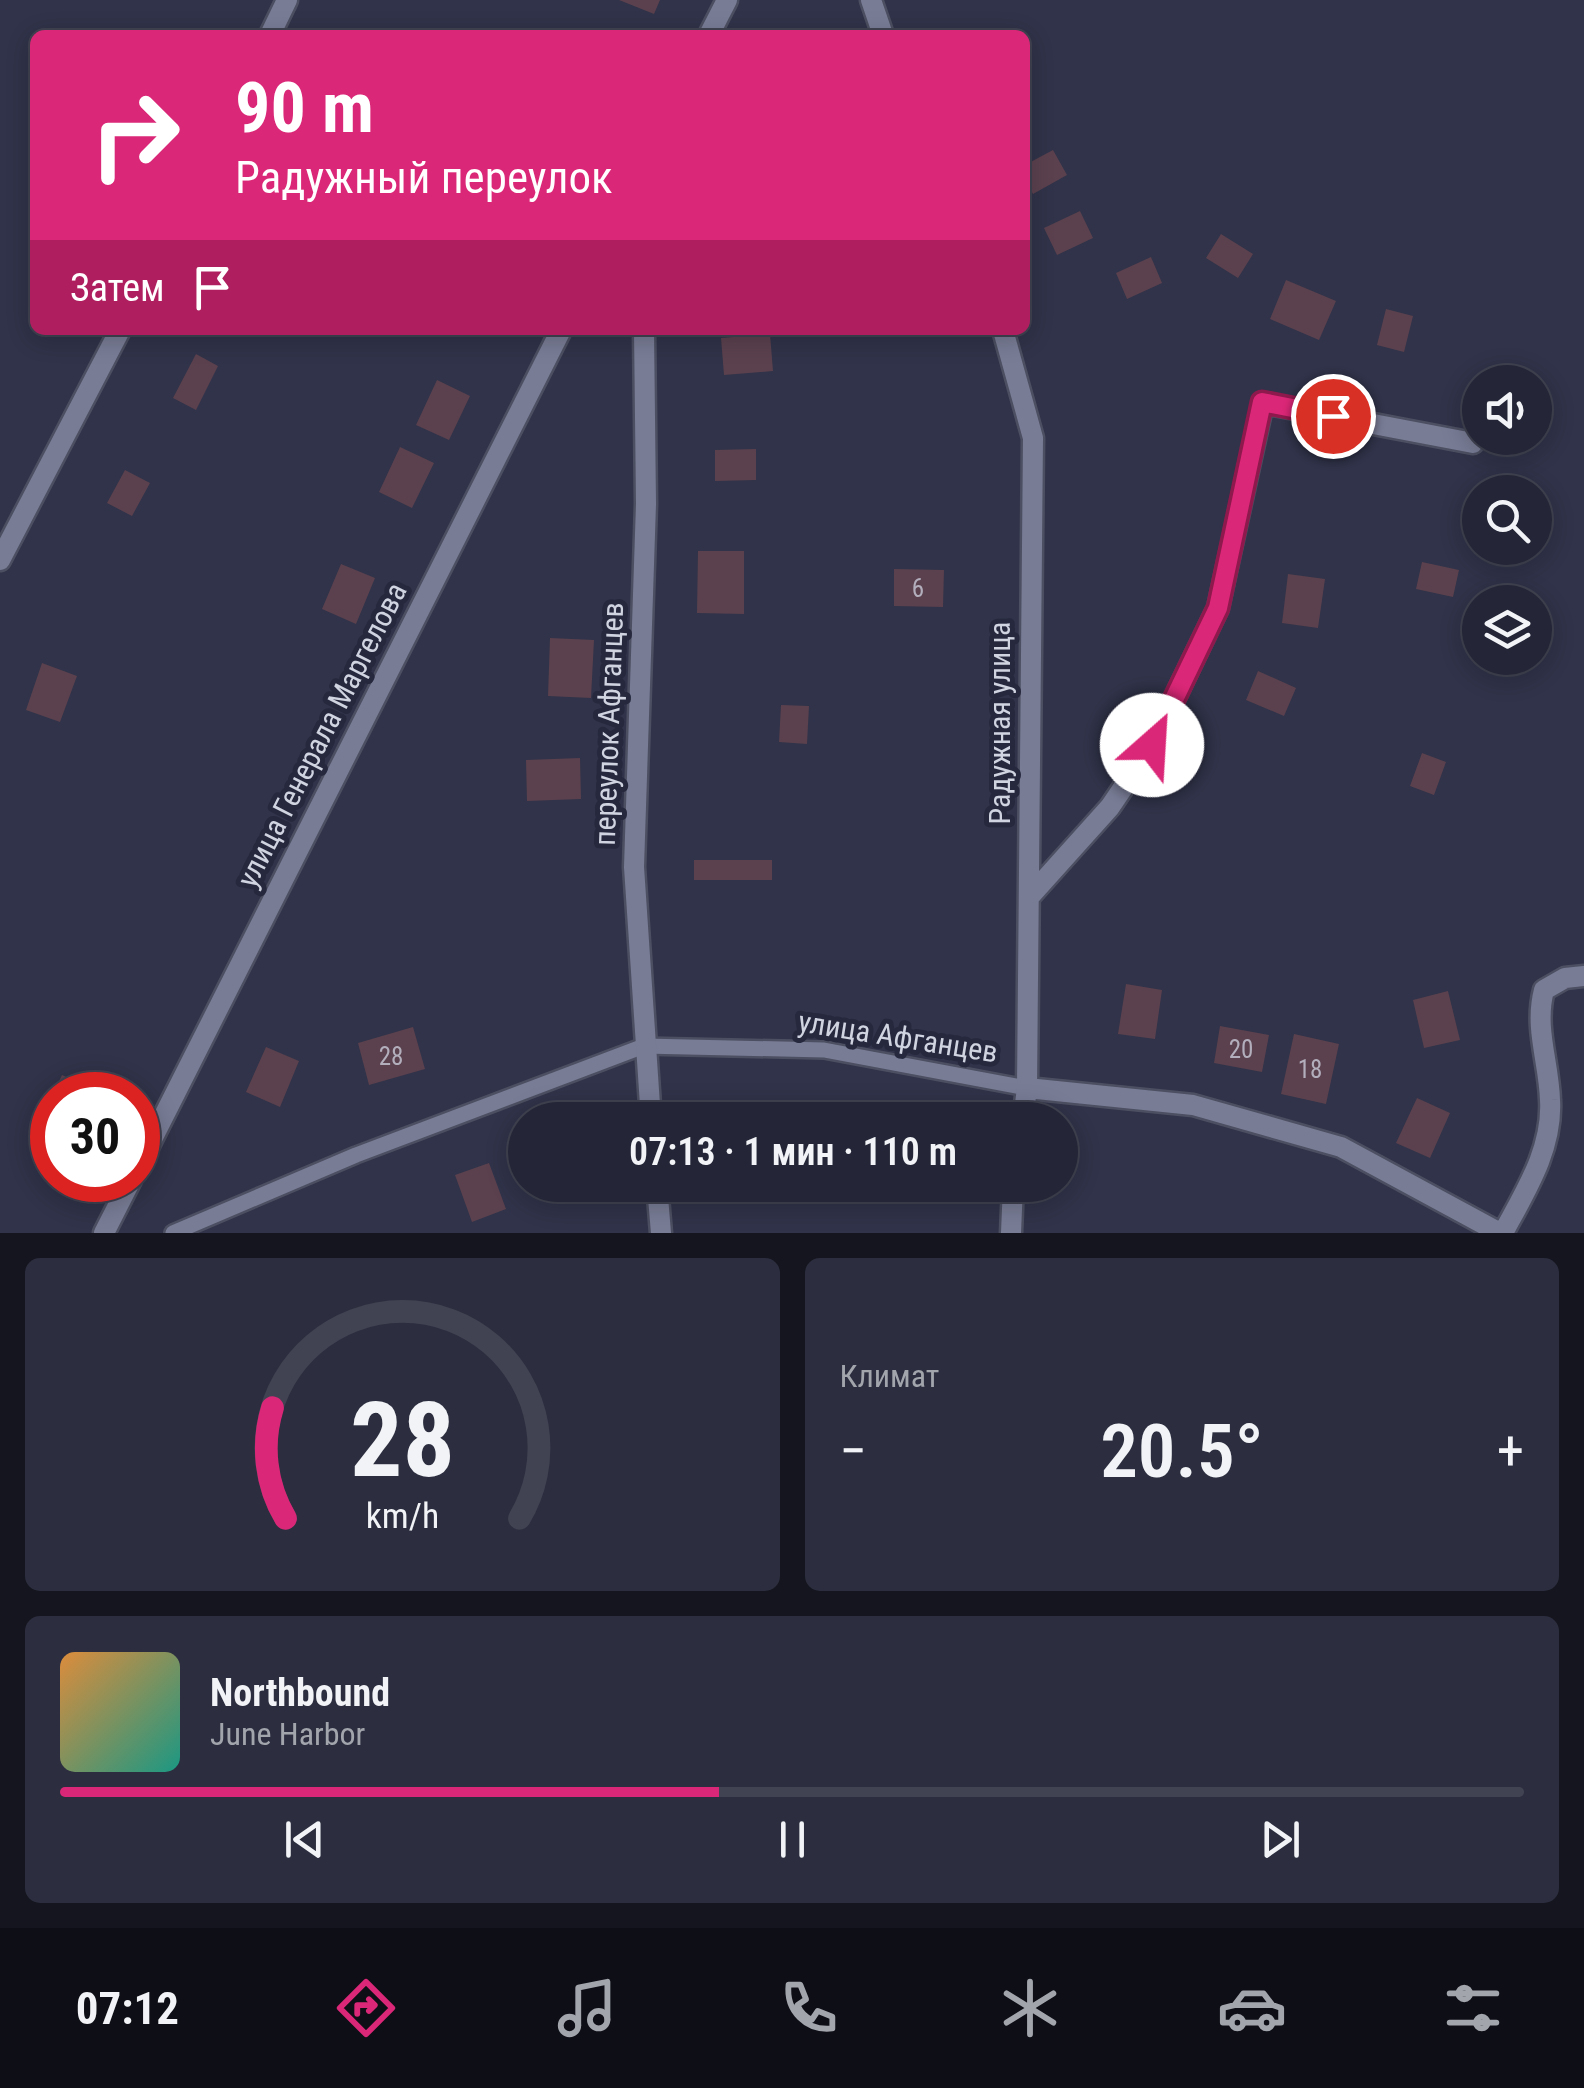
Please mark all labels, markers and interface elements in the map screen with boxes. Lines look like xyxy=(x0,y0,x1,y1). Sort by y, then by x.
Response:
text: 90 m xyxy=(235,67,374,149)
icon: right xyxy=(70,70,200,200)
text: Радужный переулок xyxy=(235,151,613,204)
icon: arrive xyxy=(185,260,240,315)
text: Затем xyxy=(70,266,165,310)
map controls xyxy=(1462,365,1552,675)
button: sound xyxy=(1462,365,1552,455)
pin xyxy=(1291,374,1376,459)
icon: arrive xyxy=(1306,389,1361,444)
button: search xyxy=(1462,475,1552,565)
house number: 6 xyxy=(912,574,924,603)
street label: улица Генерала Маргелова xyxy=(229,577,414,893)
button: layers xyxy=(1462,585,1552,675)
street label: переулок Афганцев xyxy=(587,602,630,846)
street label: Радужная улица xyxy=(982,622,1017,824)
position arrow xyxy=(1100,693,1204,797)
street label: улица Афганцев xyxy=(796,1003,1000,1070)
house number: 20 xyxy=(1229,1035,1253,1064)
house number: 28 xyxy=(379,1042,403,1071)
house number: 18 xyxy=(1298,1055,1322,1084)
speed limit sign: 30 xyxy=(30,1072,160,1202)
text: 07:13 · 1 мин · 110 m xyxy=(629,1130,957,1174)
text: Климат xyxy=(840,1357,939,1395)
text: 28 xyxy=(350,1380,455,1501)
text: 20.5° xyxy=(1100,1407,1264,1495)
text: − xyxy=(840,1419,867,1483)
text: + xyxy=(1497,1419,1524,1483)
text: km/h xyxy=(365,1495,439,1537)
text: Northbound xyxy=(210,1671,390,1715)
text: June Harbor xyxy=(210,1715,365,1753)
icon: previous xyxy=(277,1812,332,1867)
icon: pause xyxy=(765,1812,820,1867)
icon: next xyxy=(1253,1812,1308,1867)
icon: directions xyxy=(331,1973,401,2043)
icon: music xyxy=(552,1973,622,2043)
icon: phone xyxy=(774,1973,844,2043)
icon: climate xyxy=(995,1973,1065,2043)
icon: car xyxy=(1217,1973,1287,2043)
icon: filters xyxy=(1438,1973,1508,2043)
text: 07:12 xyxy=(76,1982,179,2035)

